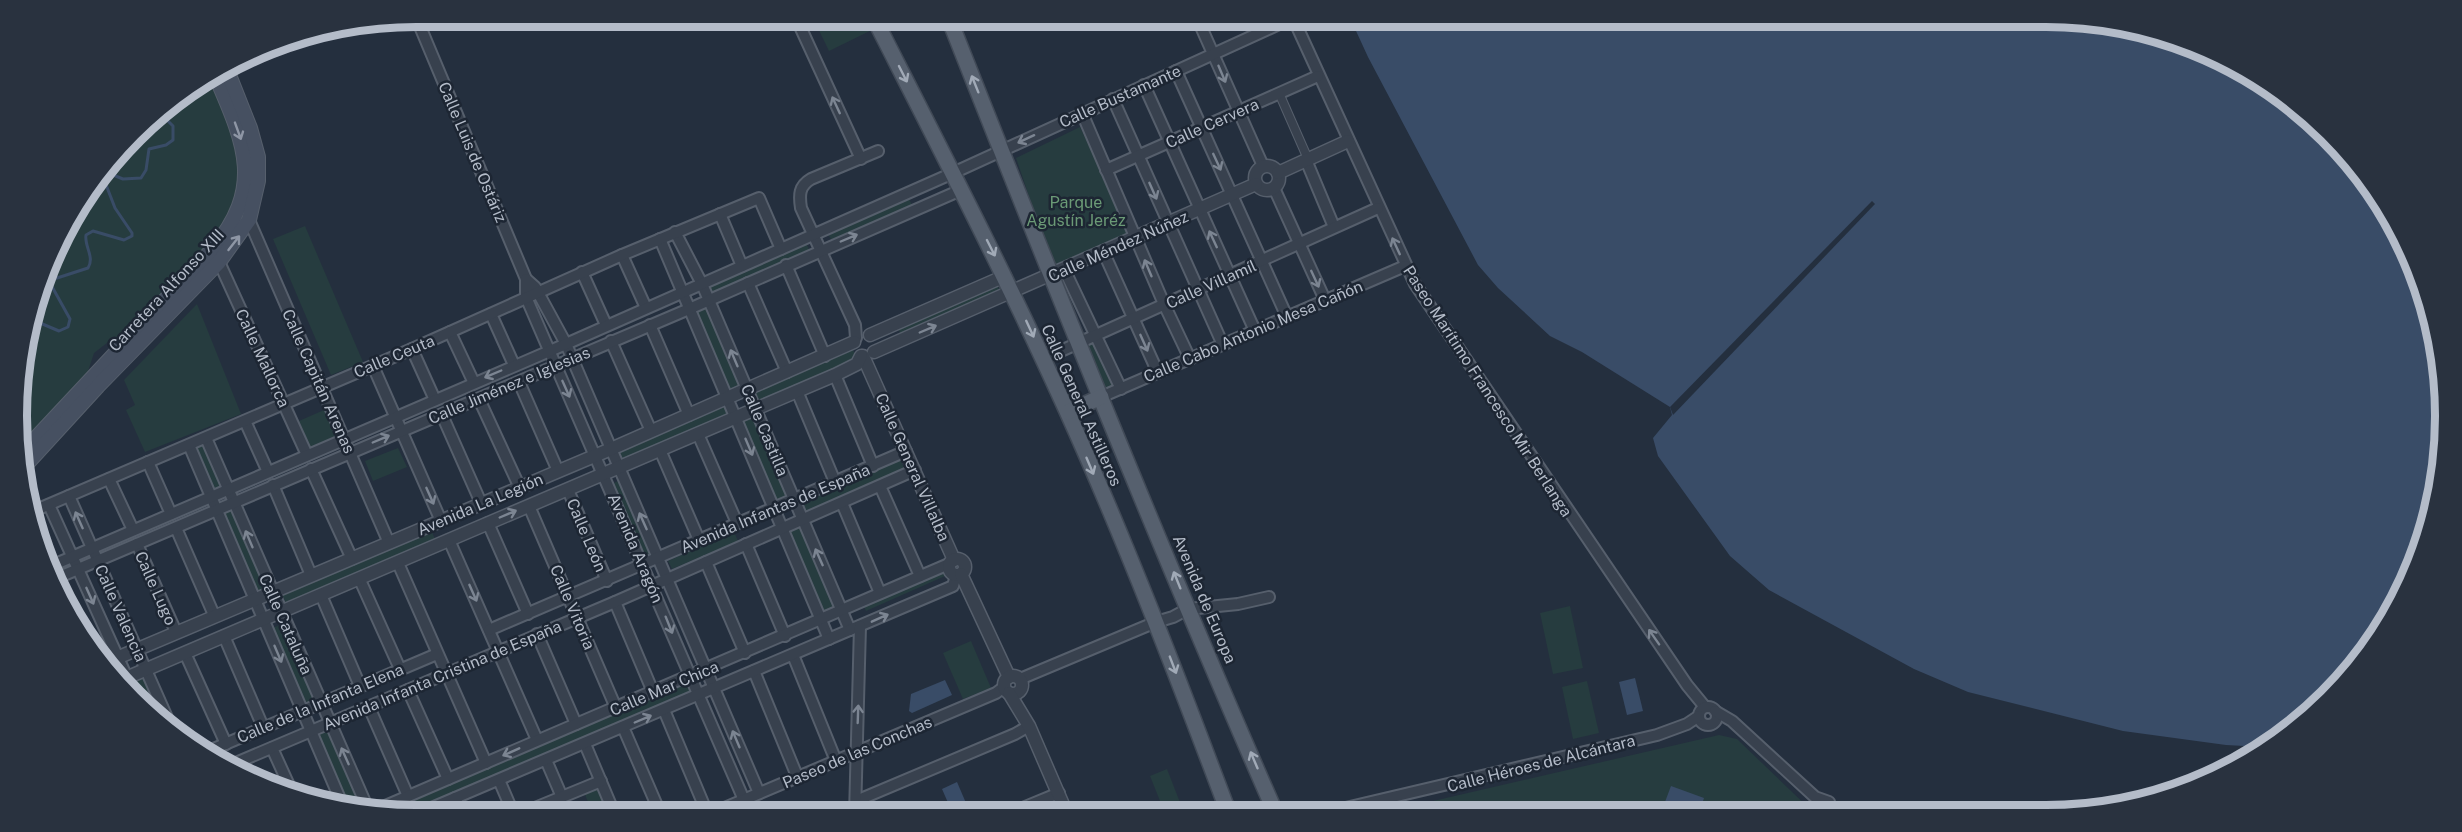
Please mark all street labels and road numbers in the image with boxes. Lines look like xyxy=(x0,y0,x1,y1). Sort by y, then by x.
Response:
street label: Calle Bustamante xyxy=(1056,61,1184,132)
street label: Calle Luis de Ostáriz xyxy=(434,79,511,226)
street label: Calle Cervera xyxy=(1163,94,1262,152)
street label: Calle Méndez Núñez xyxy=(1045,207,1191,286)
street label: Carretera Alfonso XIII xyxy=(105,225,228,355)
street label: Calle Villamíl xyxy=(1163,256,1260,313)
street label: Paseo Marítimo Francesco Mir Berlanga xyxy=(1399,262,1576,520)
street label: Calle Cabo Antonio Mesa Cañón xyxy=(1141,277,1366,386)
street label: Calle Mallorca xyxy=(231,306,294,410)
street label: Calle Capitán Arenas xyxy=(278,306,359,456)
street label: Calle General Astilleros xyxy=(1037,321,1126,489)
street label: Calle Ceuta xyxy=(351,331,437,382)
street label: Calle Jiménez e Iglesias xyxy=(425,343,593,428)
street label: Calle Castilla xyxy=(737,381,792,479)
street label: Calle General Villalba xyxy=(871,390,954,544)
street label: Avenida Infantas de España xyxy=(678,460,873,557)
street label: Avenida La Legión xyxy=(414,469,546,540)
street label: Avenida Aragón xyxy=(604,491,667,606)
street label: Calle León xyxy=(563,496,611,575)
street label: Avenida de Europa xyxy=(1169,532,1240,666)
street label: Calle Lugo xyxy=(131,548,180,628)
street label: Calle Valencia xyxy=(91,562,150,665)
street label: Calle Vitoria xyxy=(546,562,599,652)
street label: Calle Cataluña xyxy=(255,571,316,677)
street label: Avenida Infanta Cristina de España xyxy=(320,616,564,734)
street label: Calle Mar Chica xyxy=(607,657,721,720)
street label: Calle de la Infanta Elena xyxy=(234,660,406,747)
street label: Paseo de las Conchas xyxy=(780,712,935,793)
street label: Calle Héroes de Alcántara xyxy=(1445,731,1637,796)

